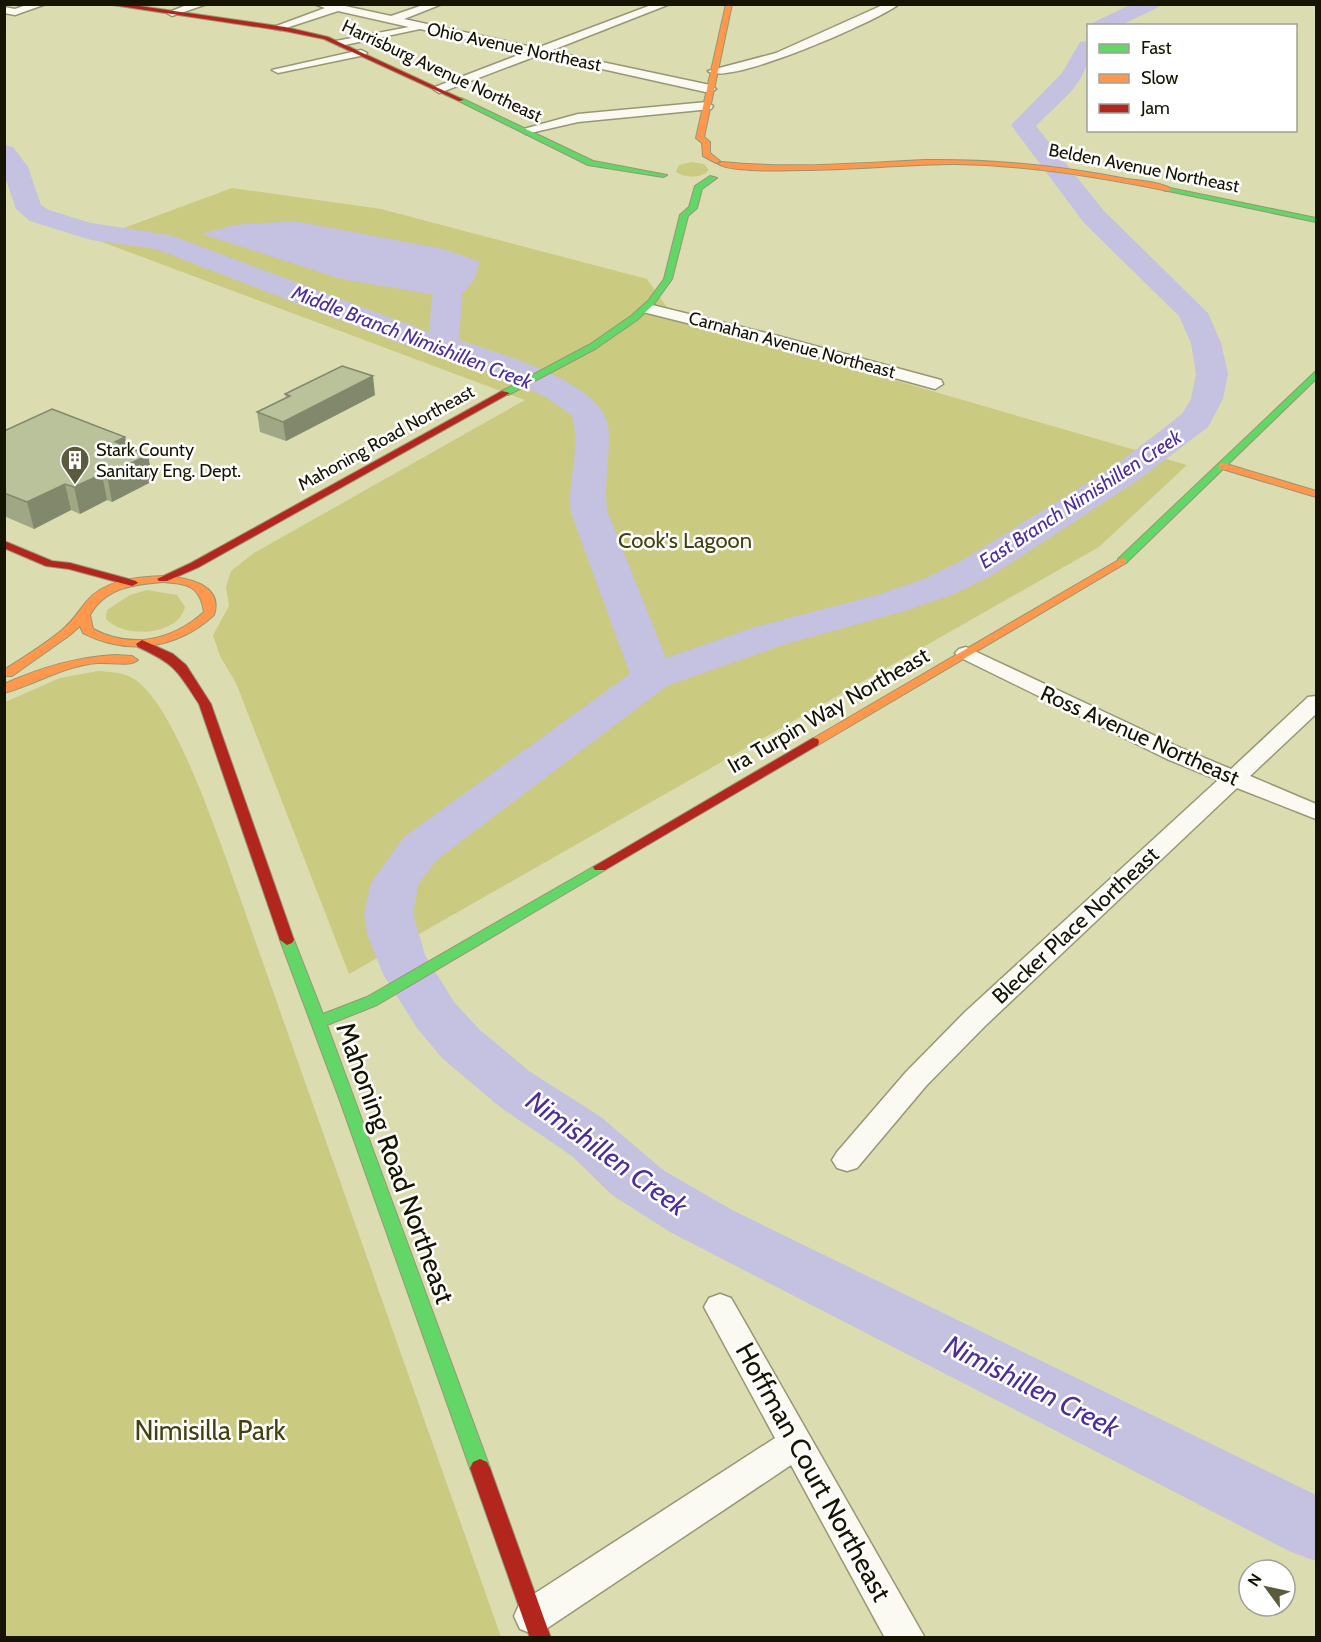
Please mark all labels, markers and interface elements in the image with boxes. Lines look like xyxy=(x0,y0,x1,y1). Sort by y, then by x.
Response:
street label: Harrisburg Avenue Northeast xyxy=(338,15,546,127)
street label: Ohio Avenue Northeast xyxy=(425,18,603,76)
legend xyxy=(1087,24,1297,132)
text: Fast xyxy=(1141,37,1172,59)
text: Slow xyxy=(1141,67,1178,89)
text: Jam xyxy=(1140,97,1170,119)
street label: Belden Avenue Northeast xyxy=(1047,139,1241,197)
water label: Middle Branch Nimishillen Creek xyxy=(288,280,537,394)
street label: Carnahan Avenue Northeast xyxy=(686,307,898,383)
street label: Mahoning Road Northeast xyxy=(294,380,478,496)
water label: East Branch Nimishillen Creek xyxy=(974,424,1187,573)
place label: Stark County Sanitary Eng. Dept. xyxy=(96,439,241,482)
building icon: Stark County Sanitary Eng. Dept. xyxy=(59,444,91,486)
park label: Cook's Lagoon xyxy=(618,527,752,554)
street label: Ira Turpin Way Northeast xyxy=(723,641,934,779)
street label: Ross Avenue Northeast xyxy=(1036,679,1244,792)
street label: Blecker Place Northeast xyxy=(986,841,1165,1010)
street label: Mahoning Road Northeast xyxy=(329,1018,462,1308)
water label: Nimishillen Creek xyxy=(520,1083,695,1224)
water label: Nimishillen Creek xyxy=(939,1327,1126,1445)
street label: Hoffman Court Northeast xyxy=(729,1337,898,1607)
park label: Nimisilla Park xyxy=(134,1414,287,1447)
north arrow xyxy=(1237,1558,1297,1618)
text: N xyxy=(1244,1570,1266,1590)

